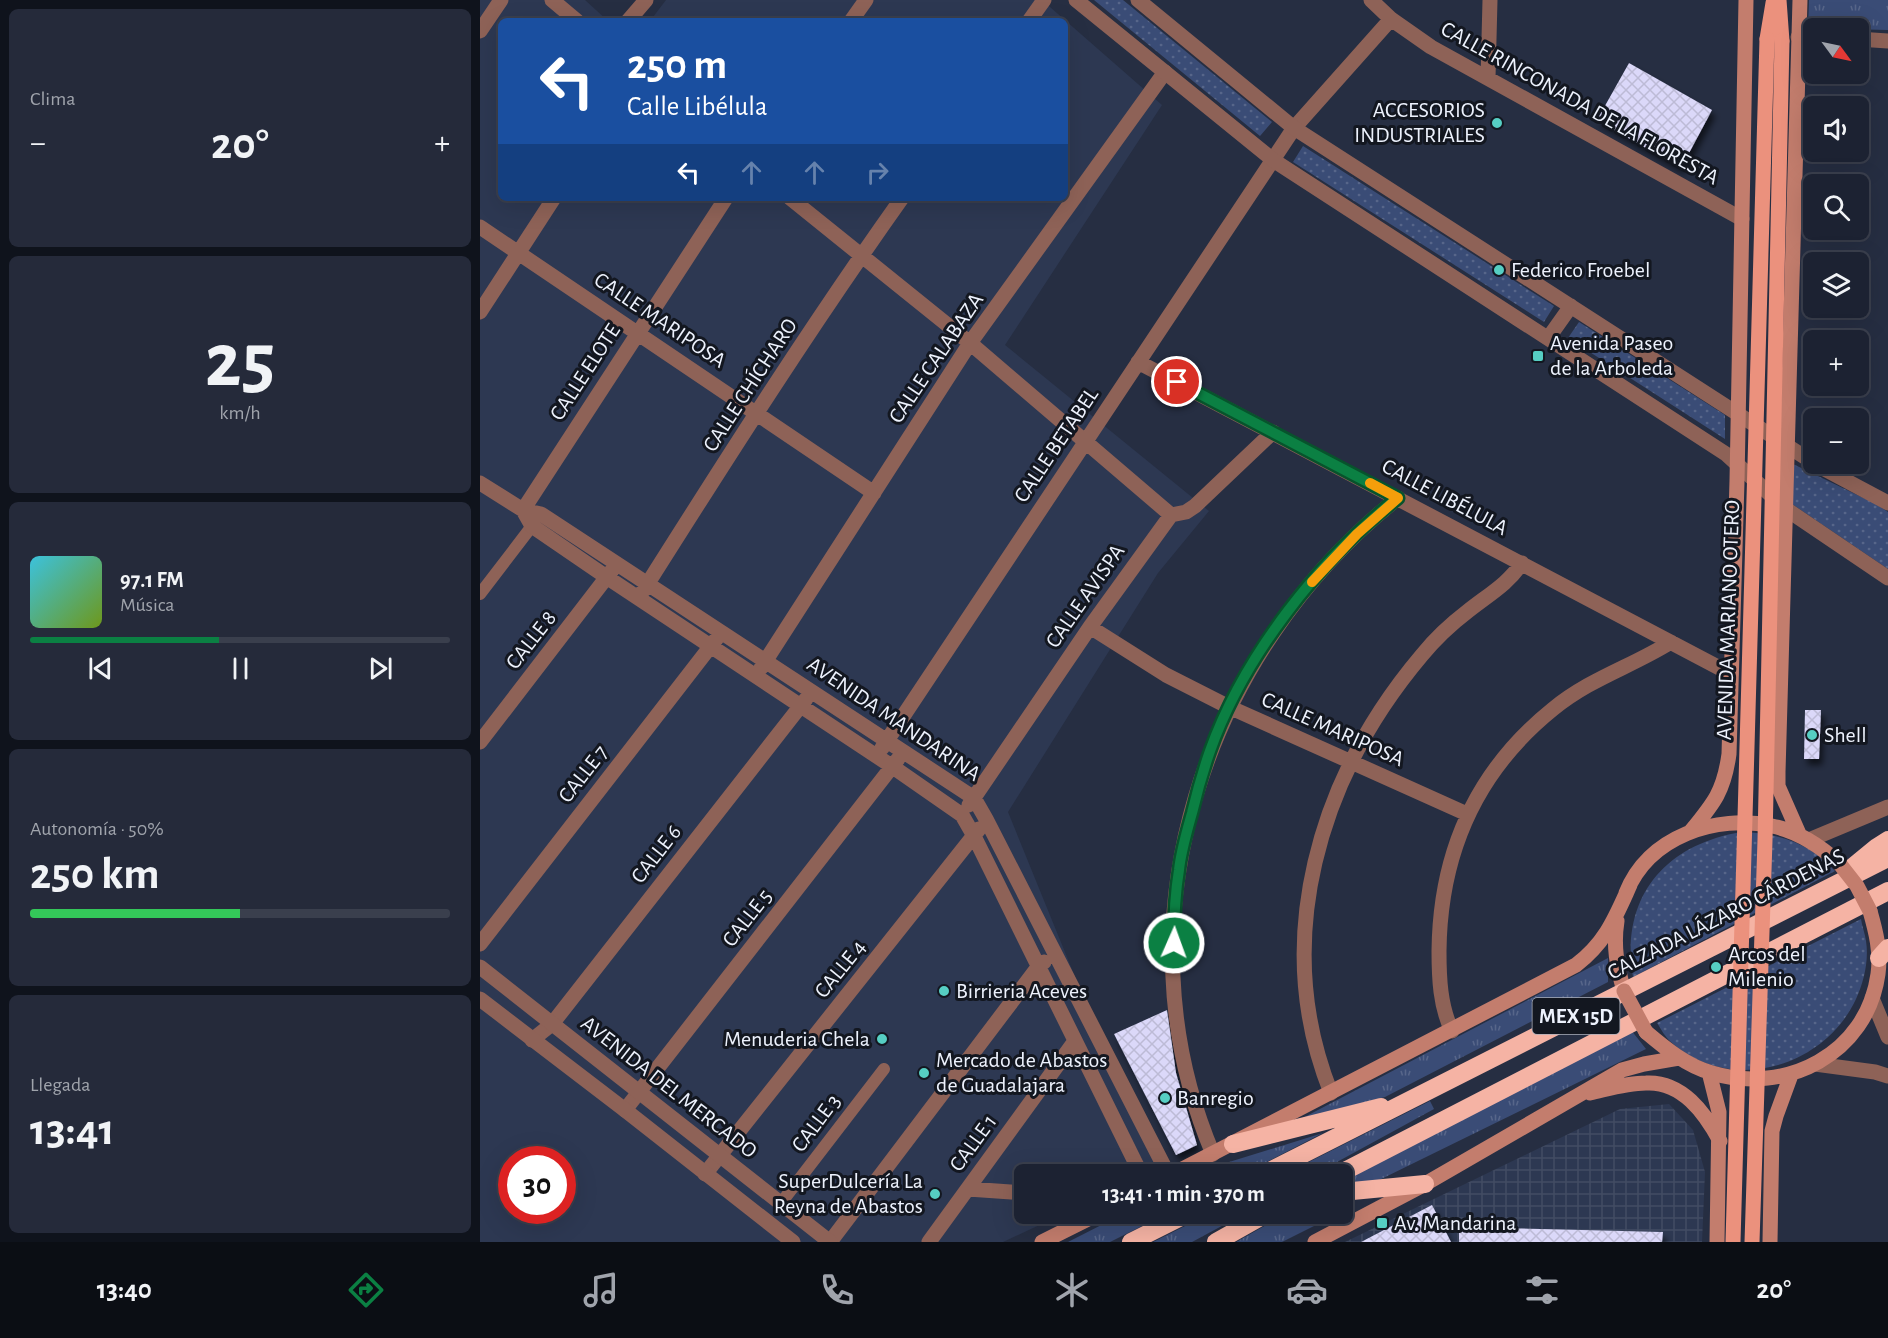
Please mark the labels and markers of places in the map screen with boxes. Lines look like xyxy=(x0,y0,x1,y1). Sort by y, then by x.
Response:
place label: ACCESORIOS INDUSTRIALES xyxy=(1354,99,1485,146)
marker: ACCESORIOS INDUSTRIALES xyxy=(1490,116,1504,130)
place label: Federico Froebel xyxy=(1511,259,1650,281)
marker: Federico Froebel xyxy=(1492,263,1506,277)
place label: Avenida Paseo de la Arboleda xyxy=(1550,332,1673,379)
marker: Avenida Paseo de la Arboleda xyxy=(1531,349,1545,363)
pin xyxy=(1151,356,1202,407)
place label: Shell xyxy=(1824,724,1867,746)
marker: Shell xyxy=(1805,728,1819,742)
place label: Arcos del Milenio xyxy=(1728,943,1806,990)
marker: Arcos del Milenio xyxy=(1709,960,1723,974)
place label: Birrieria Aceves xyxy=(956,980,1087,1002)
marker: Birrieria Aceves xyxy=(937,984,951,998)
place label: Menuderia Chela xyxy=(724,1028,870,1050)
marker: Menuderia Chela xyxy=(875,1032,889,1046)
place label: Mercado de Abastos de Guadalajara xyxy=(936,1049,1108,1096)
marker: Mercado de Abastos de Guadalajara xyxy=(917,1066,931,1080)
place label: Banregio xyxy=(1177,1087,1254,1109)
marker: Banregio xyxy=(1158,1091,1172,1105)
place label: SuperDulcería La Reyna de Abastos xyxy=(774,1170,923,1217)
marker: SuperDulcería La Reyna de Abastos xyxy=(928,1187,942,1201)
place label: Av. Mandarina xyxy=(1394,1212,1516,1234)
marker: Av. Mandarina xyxy=(1375,1216,1389,1230)

